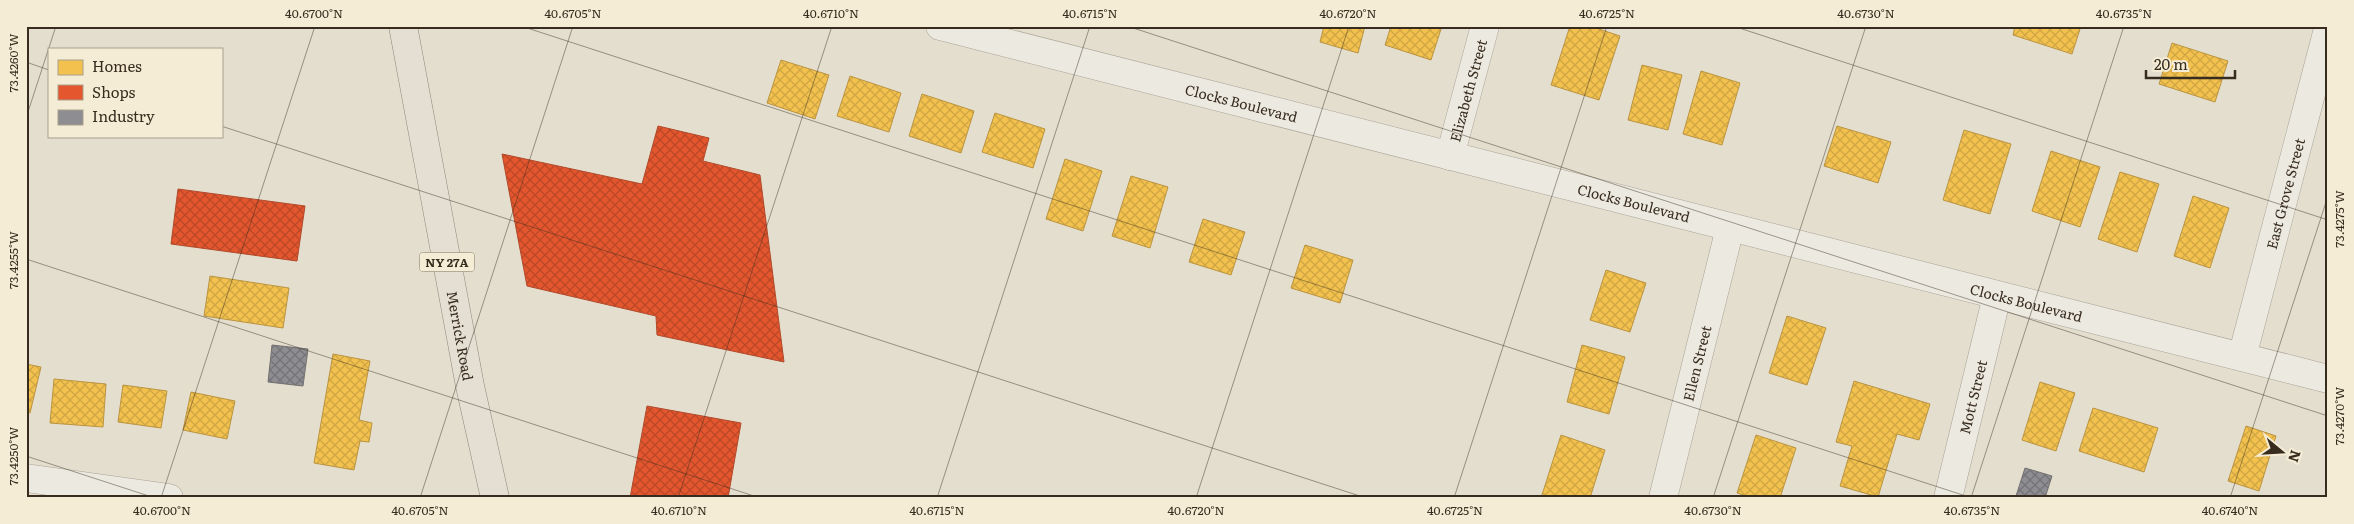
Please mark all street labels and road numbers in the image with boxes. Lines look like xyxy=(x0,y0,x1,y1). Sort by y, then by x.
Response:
street label: Elizabeth Street xyxy=(1444,36,1491,144)
street label: Clocks Boulevard xyxy=(1183,79,1300,127)
street label: East Grove Street xyxy=(2261,135,2309,251)
street label: Clocks Boulevard xyxy=(1576,179,1693,227)
road number: NY 27A xyxy=(420,252,474,272)
street label: Clocks Boulevard xyxy=(1968,278,2085,326)
street label: Merrick Road xyxy=(442,289,479,383)
street label: Ellen Street xyxy=(1677,323,1716,403)
street label: Mott Street xyxy=(1954,357,1991,436)

